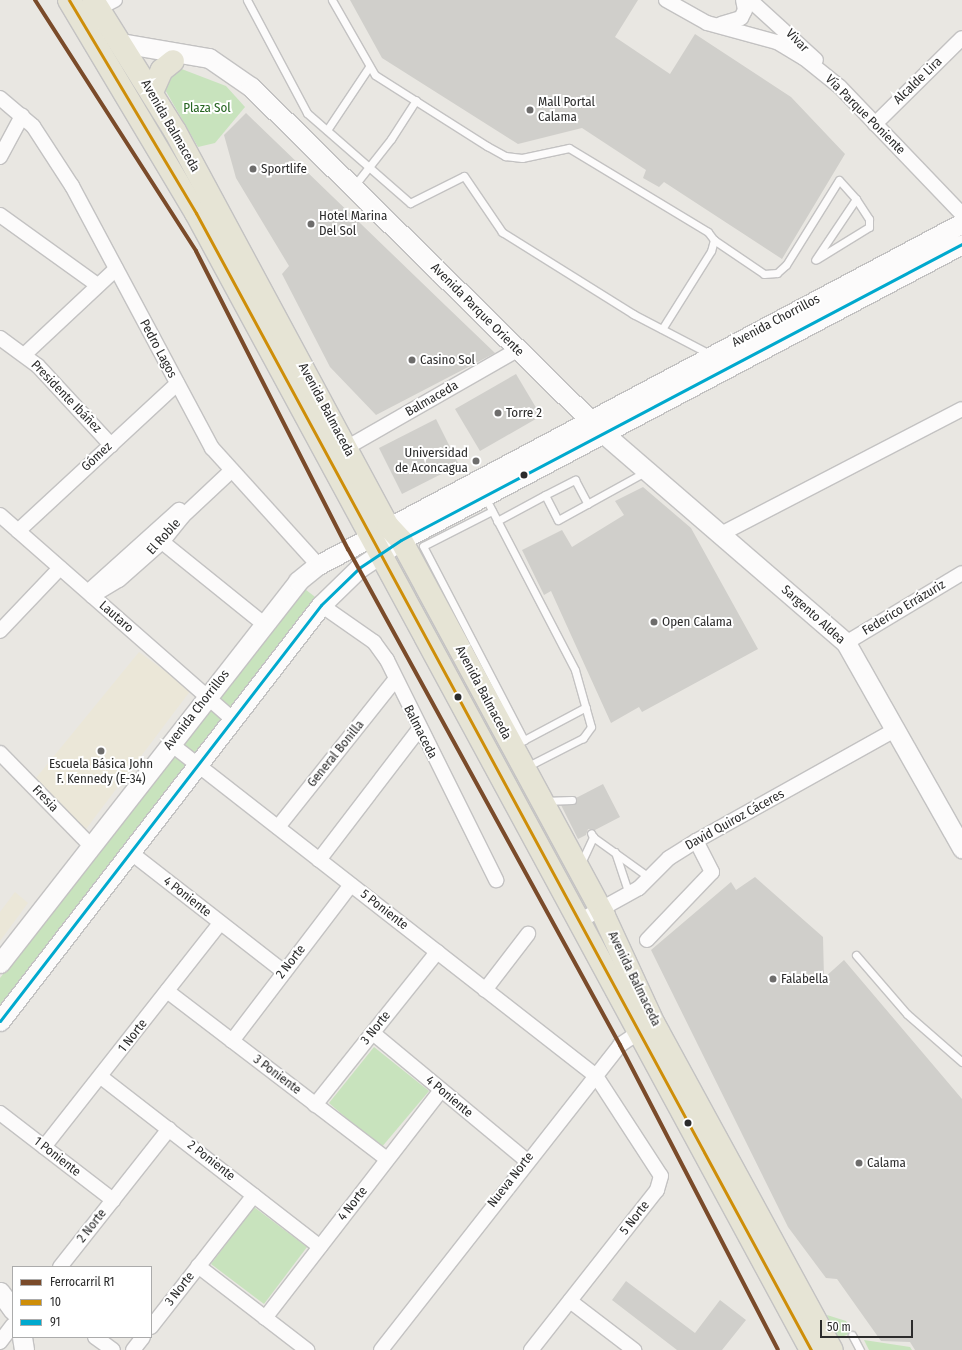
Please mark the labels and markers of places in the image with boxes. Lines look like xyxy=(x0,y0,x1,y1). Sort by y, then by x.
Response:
place label: Mall Portal Calama xyxy=(538,95,595,126)
marker: Mall Portal Calama xyxy=(525,105,535,115)
place label: Sportlife xyxy=(261,161,307,177)
marker: Sportlife xyxy=(248,164,258,174)
place label: Hotel Marina Del Sol xyxy=(319,209,387,240)
marker: Hotel Marina Del Sol xyxy=(306,219,316,229)
place label: Casino Sol xyxy=(420,352,475,368)
marker: Casino Sol xyxy=(407,355,417,365)
place label: Torre 2 xyxy=(506,405,542,421)
marker: Torre 2 xyxy=(493,408,503,418)
place label: Universidad de Aconcagua xyxy=(395,446,468,477)
marker: Universidad de Aconcagua xyxy=(471,456,481,466)
unlabelled marker xyxy=(519,470,529,480)
place label: Open Calama xyxy=(662,614,732,630)
marker: Open Calama xyxy=(649,617,659,627)
unlabelled marker xyxy=(453,692,463,702)
marker: Escuela Básica John F. Kennedy (E-34) xyxy=(96,746,106,756)
place label: Escuela Básica John F. Kennedy (E-34) xyxy=(49,757,153,788)
place label: Falabella xyxy=(781,971,828,987)
marker: Falabella xyxy=(768,974,778,984)
unlabelled marker xyxy=(683,1118,693,1128)
place label: Calama xyxy=(867,1155,906,1171)
marker: Calama xyxy=(854,1158,864,1168)

